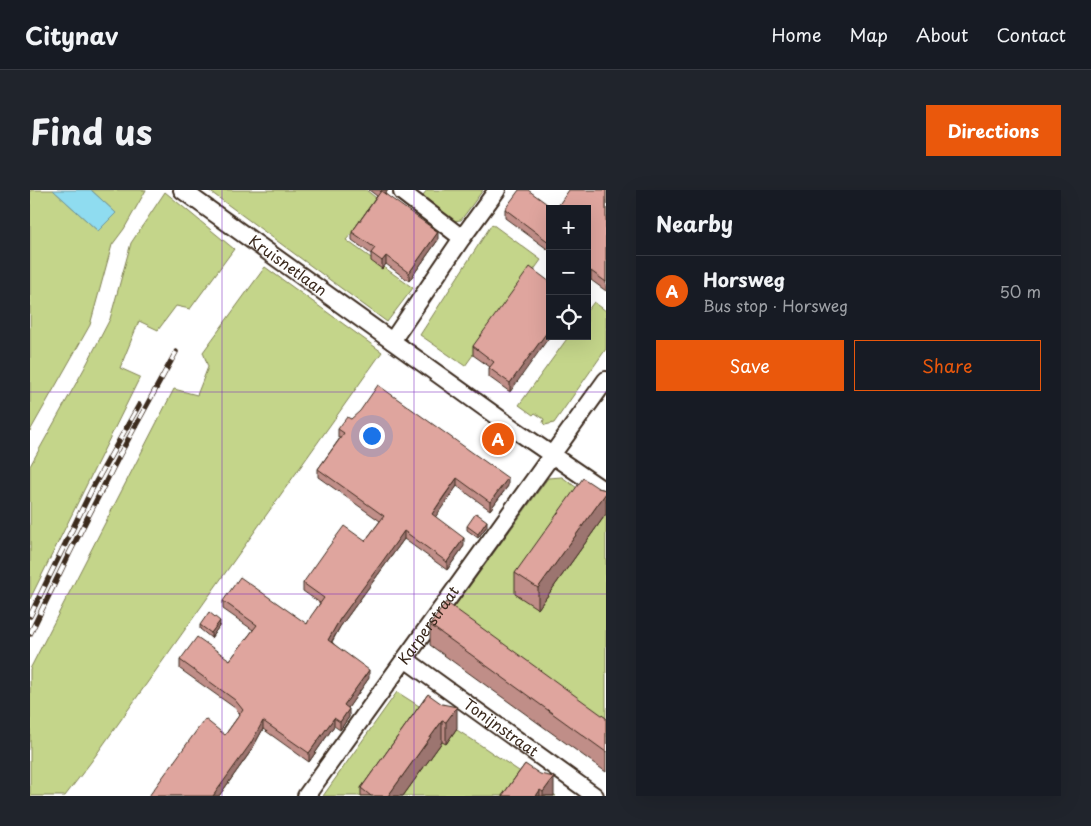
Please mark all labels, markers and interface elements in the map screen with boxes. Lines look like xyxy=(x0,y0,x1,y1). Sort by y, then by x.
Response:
text: Citynav xyxy=(25,17,118,53)
text: Home xyxy=(771,21,821,48)
text: Map xyxy=(849,21,888,48)
text: About xyxy=(916,21,968,48)
text: Contact xyxy=(996,21,1066,48)
text: Find us xyxy=(30,104,152,157)
button: Directions xyxy=(926,105,1061,156)
map controls xyxy=(546,205,591,340)
button: + xyxy=(546,205,591,250)
text: Nearby xyxy=(656,207,733,239)
street label: Kruisnetlaan xyxy=(244,229,332,301)
button: − xyxy=(546,250,591,295)
text: Horsweg xyxy=(703,265,785,293)
text: A xyxy=(666,279,678,303)
text: 50 m xyxy=(1000,279,1041,303)
text: Bus stop · Horsweg xyxy=(703,293,848,317)
button: locate xyxy=(546,295,591,340)
button: Save xyxy=(656,340,844,391)
button: Share xyxy=(854,340,1041,391)
pin: A xyxy=(482,420,514,458)
your location xyxy=(359,423,385,449)
street label: Karperstraat xyxy=(391,581,464,669)
street label: Tonijnstraat xyxy=(459,692,544,762)

